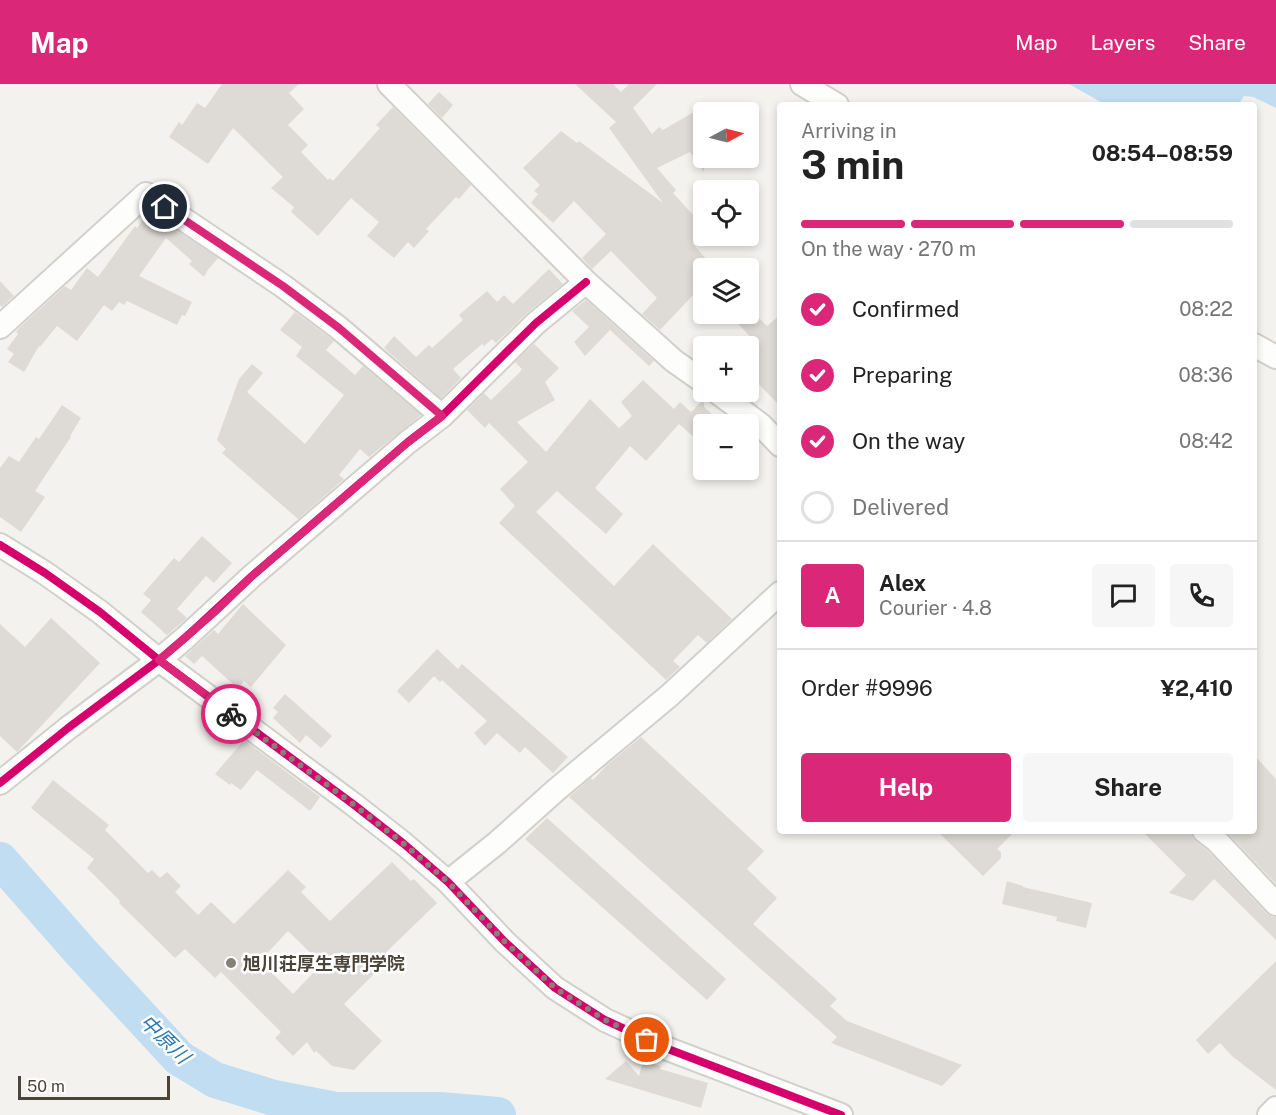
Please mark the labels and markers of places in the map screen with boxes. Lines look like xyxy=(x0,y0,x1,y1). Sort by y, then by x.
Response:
pin xyxy=(139,181,190,232)
place label: 旭川荘厚生専門学院 xyxy=(243,953,405,974)
marker: 旭川荘厚生専門学院 xyxy=(224,956,238,970)
pin xyxy=(621,1014,672,1065)

